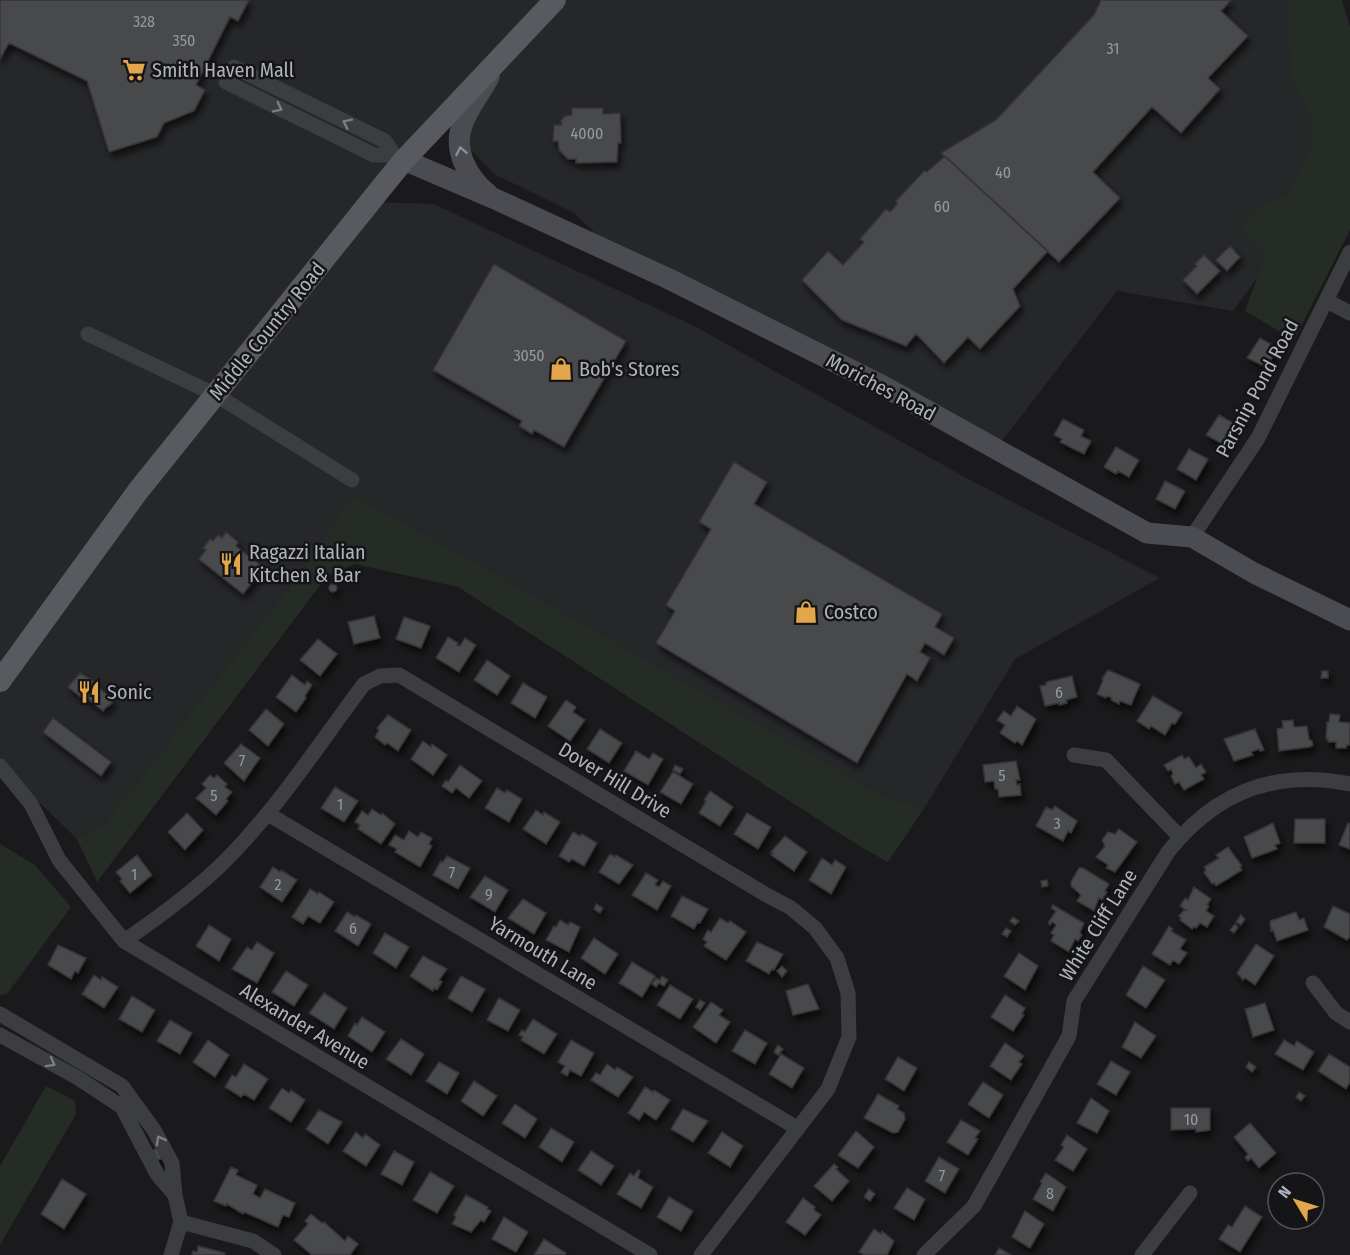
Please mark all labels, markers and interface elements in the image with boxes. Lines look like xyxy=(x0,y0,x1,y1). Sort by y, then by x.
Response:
house number: 328 xyxy=(133,12,155,31)
house number: 350 xyxy=(173,31,195,50)
house number: 31 xyxy=(1106,39,1120,58)
supermarket icon: Smith Haven Mall xyxy=(121,57,147,83)
place label: Smith Haven Mall xyxy=(152,58,294,82)
one-way arrow xyxy=(272,101,283,113)
one-way arrow xyxy=(343,118,354,130)
house number: 4000 xyxy=(571,124,603,143)
one-way arrow xyxy=(456,146,468,156)
house number: 40 xyxy=(995,163,1011,182)
house number: 60 xyxy=(934,197,950,216)
street label: Middle Country Road xyxy=(204,257,330,405)
street label: Parsnip Pond Road xyxy=(1210,315,1304,461)
house number: 3050 xyxy=(513,346,545,365)
street label: Moriches Road xyxy=(822,348,940,426)
shop icon: Bob's Stores xyxy=(548,356,574,382)
place label: Bob's Stores xyxy=(579,357,680,381)
place label: Ragazzi Italian Kitchen & Bar xyxy=(249,540,366,587)
restaurant icon: Ragazzi Italian Kitchen & Bar xyxy=(218,551,244,577)
shop icon: Costco xyxy=(793,599,819,625)
place label: Costco xyxy=(824,600,878,624)
restaurant icon: Sonic xyxy=(76,679,102,705)
place label: Sonic xyxy=(107,680,152,704)
house number: 6 xyxy=(1055,683,1063,702)
street label: Dover Hill Drive xyxy=(554,737,676,823)
house number: 7 xyxy=(239,751,246,770)
house number: 5 xyxy=(998,766,1006,785)
house number: 5 xyxy=(210,786,218,805)
house number: 1 xyxy=(337,795,343,814)
house number: 3 xyxy=(1053,814,1061,833)
house number: 7 xyxy=(449,863,456,882)
house number: 1 xyxy=(131,865,137,884)
street label: White Cliff Lane xyxy=(1054,865,1142,985)
house number: 2 xyxy=(274,875,282,894)
house number: 9 xyxy=(485,885,493,904)
street label: Yarmouth Lane xyxy=(484,911,602,995)
house number: 6 xyxy=(349,919,357,938)
street label: Alexander Avenue xyxy=(236,978,374,1074)
one-way arrow xyxy=(45,1056,55,1067)
house number: 10 xyxy=(1184,1110,1198,1129)
one-way arrow xyxy=(156,1136,167,1146)
house number: 7 xyxy=(939,1166,946,1185)
north arrow xyxy=(1266,1171,1326,1231)
text: N xyxy=(1274,1182,1295,1202)
house number: 8 xyxy=(1046,1184,1054,1203)

